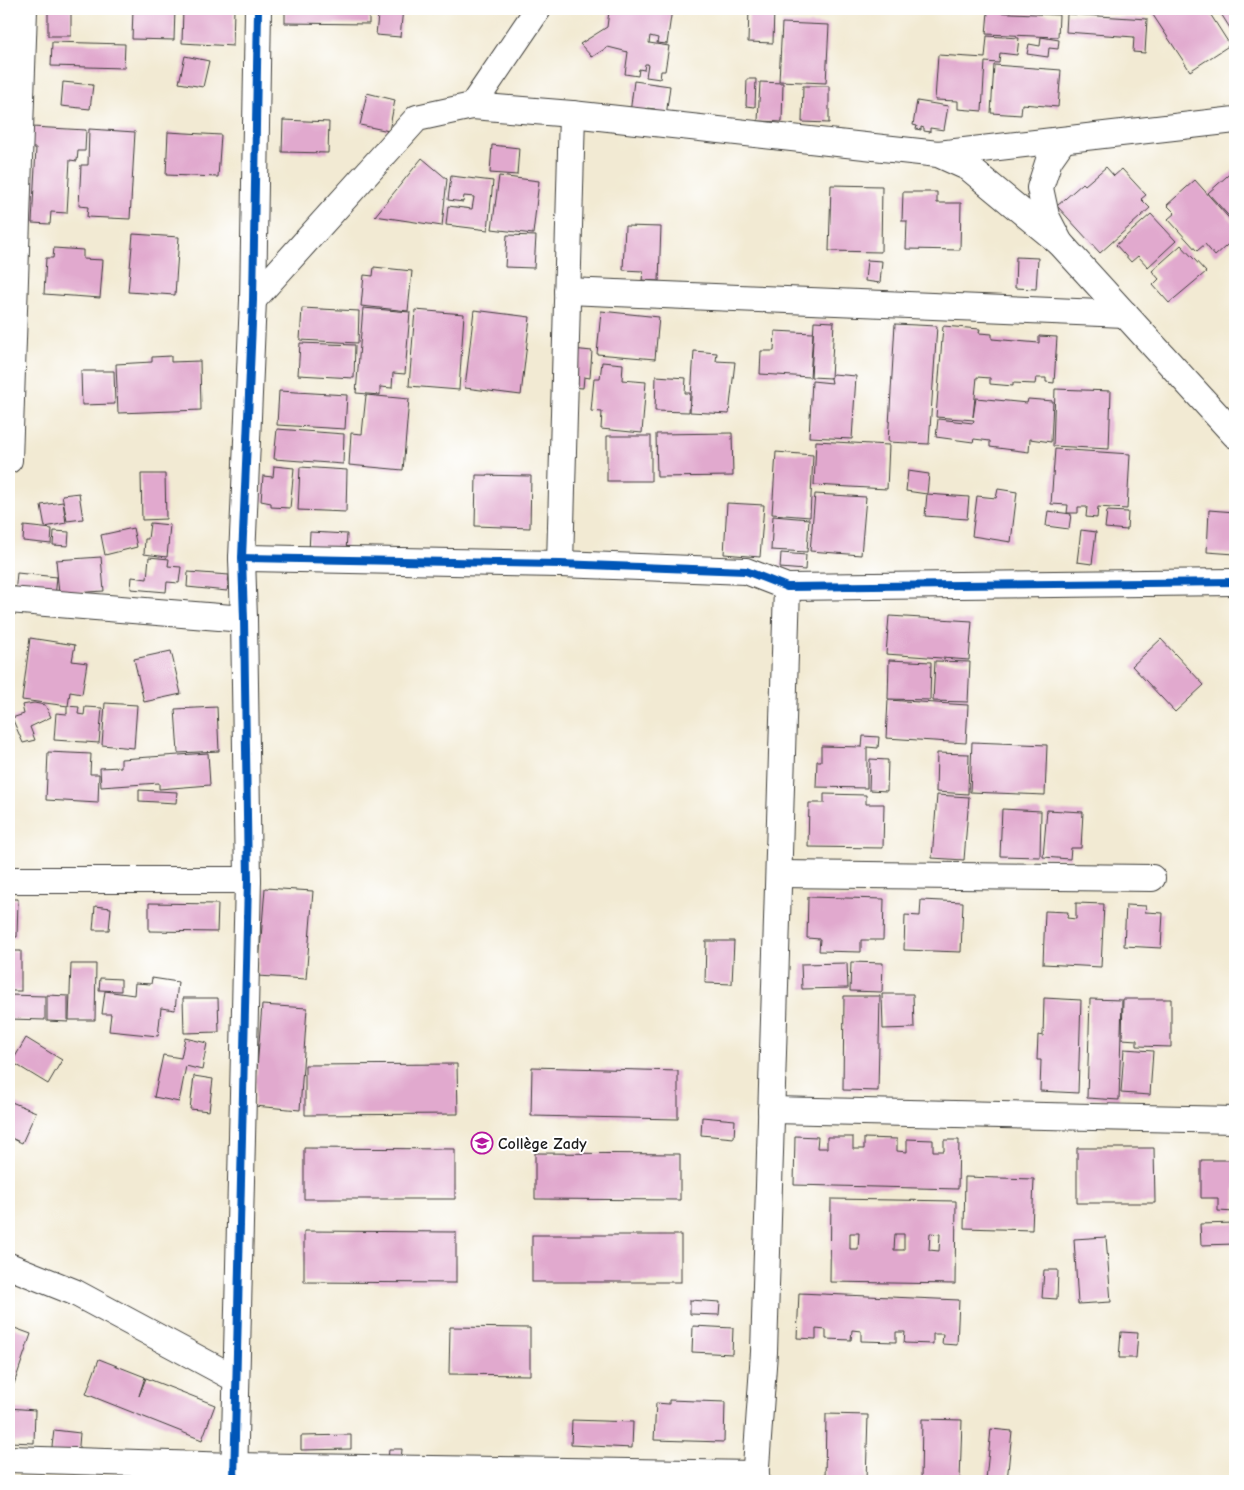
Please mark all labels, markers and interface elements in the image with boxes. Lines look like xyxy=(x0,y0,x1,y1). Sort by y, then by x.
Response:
school or university icon: Collège Zady xyxy=(470,1131,494,1155)
place label: Collège Zady xyxy=(498,1135,587,1153)

